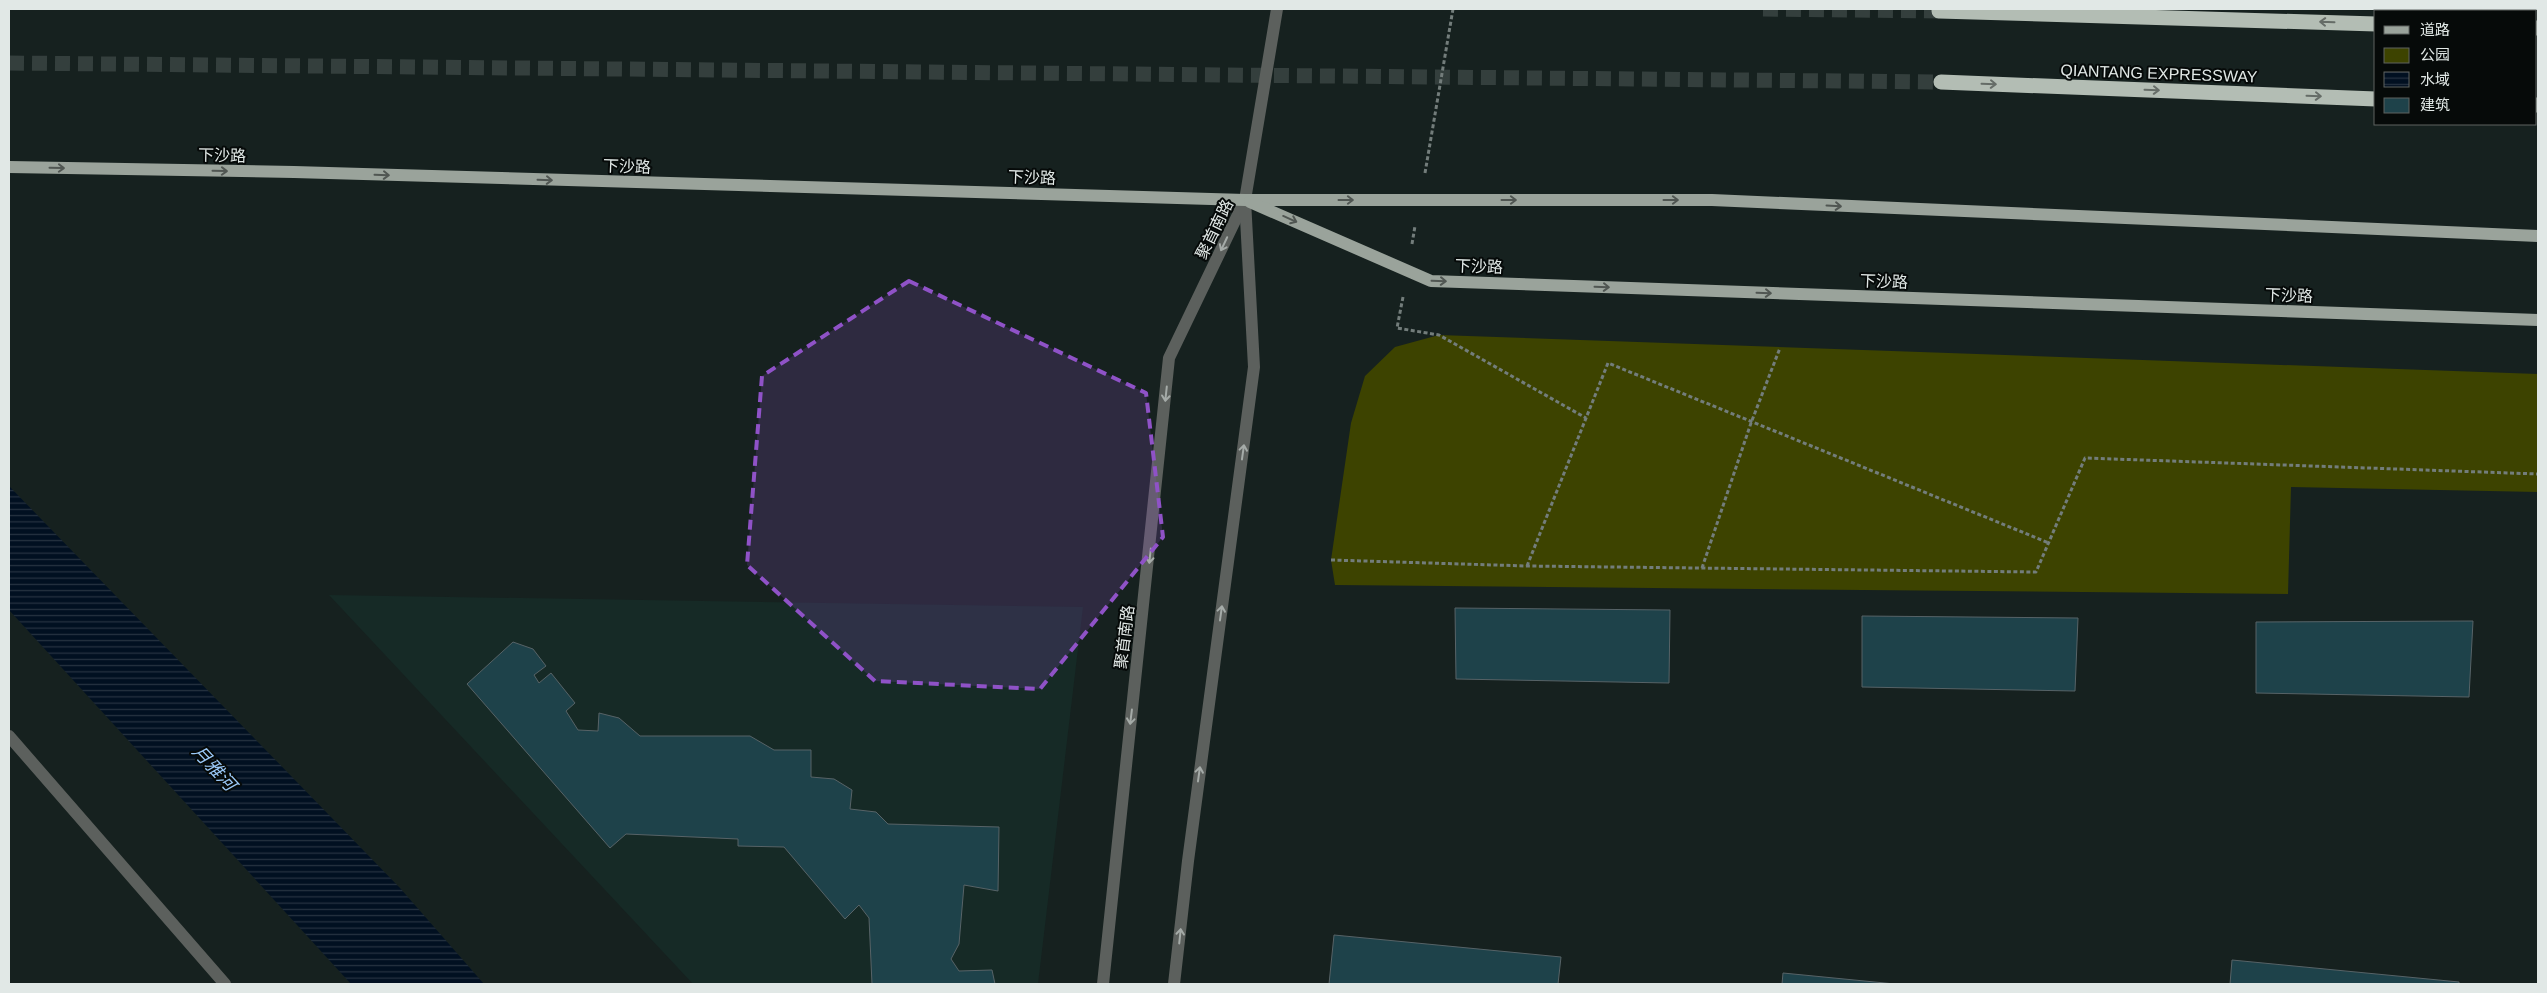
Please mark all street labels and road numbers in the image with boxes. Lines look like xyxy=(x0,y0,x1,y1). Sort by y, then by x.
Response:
street label: QIANTANG EXPRESSWAY xyxy=(2060,62,2258,85)
street label: 下沙路 xyxy=(198,147,246,164)
street label: 下沙路 xyxy=(603,157,651,176)
street label: 下沙路 xyxy=(1008,168,1056,187)
street label: 聚首南路 xyxy=(1193,197,1236,262)
street label: 下沙路 xyxy=(1455,257,1503,276)
street label: 下沙路 xyxy=(1860,272,1908,291)
street label: 下沙路 xyxy=(2265,286,2313,305)
street label: 聚首南路 xyxy=(1112,604,1137,670)

